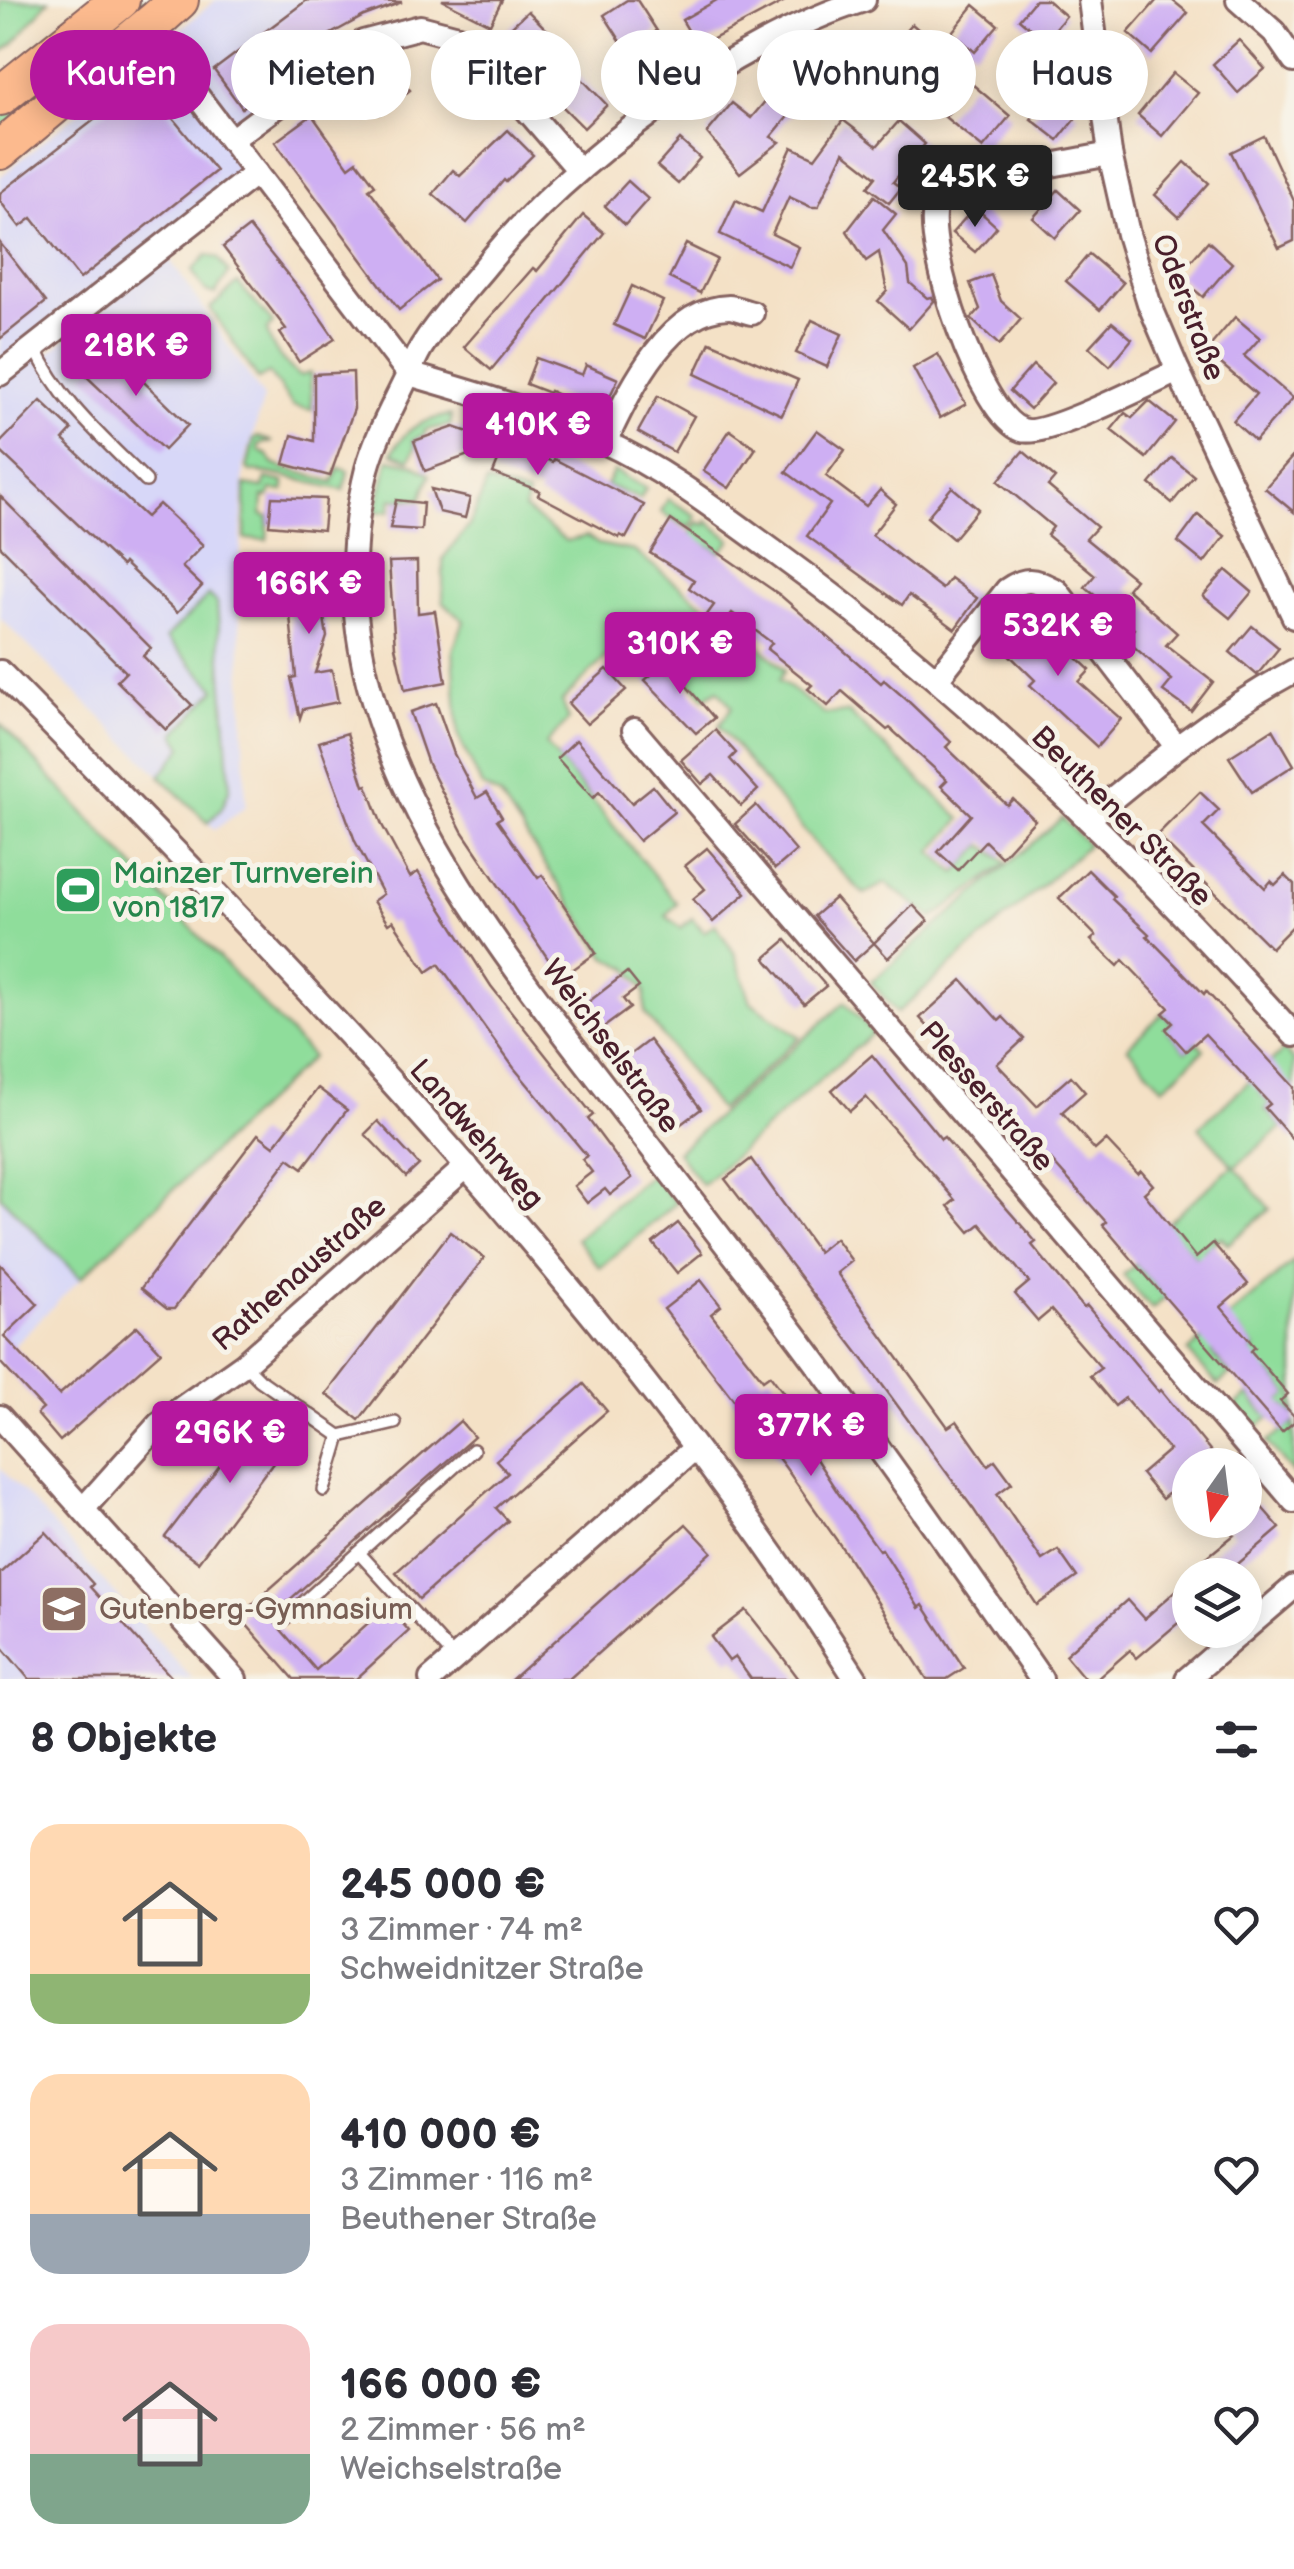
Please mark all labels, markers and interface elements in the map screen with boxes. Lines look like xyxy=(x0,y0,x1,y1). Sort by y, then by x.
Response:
chip: Kaufen xyxy=(30,30,211,120)
chip: Mieten xyxy=(231,30,411,120)
chip: Filter xyxy=(431,30,581,120)
chip: Neu xyxy=(601,30,737,120)
chip: Wohnung xyxy=(757,30,976,120)
chip: Haus xyxy=(996,30,1148,120)
pin: 245K € xyxy=(894,145,1056,230)
text: 245K € xyxy=(920,158,1030,197)
street label: Oderstraße xyxy=(1144,229,1232,386)
pin: 218K € xyxy=(55,314,217,399)
text: 218K € xyxy=(83,327,189,366)
pin: 410K € xyxy=(457,393,619,478)
text: 410K € xyxy=(485,406,591,445)
pin: 166K € xyxy=(228,552,390,637)
text: 166K € xyxy=(256,565,362,604)
pin: 532K € xyxy=(977,594,1139,679)
text: 532K € xyxy=(1003,607,1113,646)
pin: 310K € xyxy=(599,612,761,697)
text: 310K € xyxy=(627,625,733,664)
street label: Beuthener Straße xyxy=(1023,719,1219,915)
place label: Mainzer Turnverein von 1817 xyxy=(112,856,374,926)
sports icon: Mainzer Turnverein von 1817 xyxy=(52,864,104,916)
street label: Weichselstraße xyxy=(533,953,687,1141)
street label: Plesserstraße xyxy=(911,1014,1061,1179)
street label: Landwehrweg xyxy=(402,1052,551,1217)
street label: Rathenaustraße xyxy=(205,1189,394,1359)
pin: 377K € xyxy=(730,1394,892,1479)
pin: 296K € xyxy=(149,1401,311,1486)
text: 377K € xyxy=(757,1407,865,1446)
text: 296K € xyxy=(174,1414,286,1453)
north arrow xyxy=(1172,1448,1262,1538)
map controls xyxy=(1172,1448,1262,1648)
button: layers xyxy=(1172,1558,1262,1648)
school or university icon: Gutenberg-Gymnasium xyxy=(38,1583,90,1635)
place label: Gutenberg-Gymnasium xyxy=(99,1592,413,1628)
icon: filters xyxy=(1209,1712,1264,1767)
text: 8 Objekte xyxy=(30,1714,217,1765)
text: 245 000 € xyxy=(340,1860,545,1911)
icon: home xyxy=(110,1864,230,1984)
icon: heart xyxy=(1209,1897,1264,1952)
text: 3 Zimmer · 74 m² xyxy=(340,1911,583,1950)
text: Schweidnitzer Straße xyxy=(340,1950,644,1989)
text: 410 000 € xyxy=(340,2110,541,2161)
icon: home xyxy=(110,2114,230,2234)
icon: heart xyxy=(1209,2147,1264,2202)
text: 3 Zimmer · 116 m² xyxy=(340,2161,593,2200)
text: Beuthener Straße xyxy=(340,2200,597,2239)
text: 166 000 € xyxy=(340,2360,541,2411)
icon: home xyxy=(110,2364,230,2484)
icon: heart xyxy=(1209,2397,1264,2452)
text: 2 Zimmer · 56 m² xyxy=(340,2411,586,2450)
text: Weichselstraße xyxy=(340,2450,562,2489)

